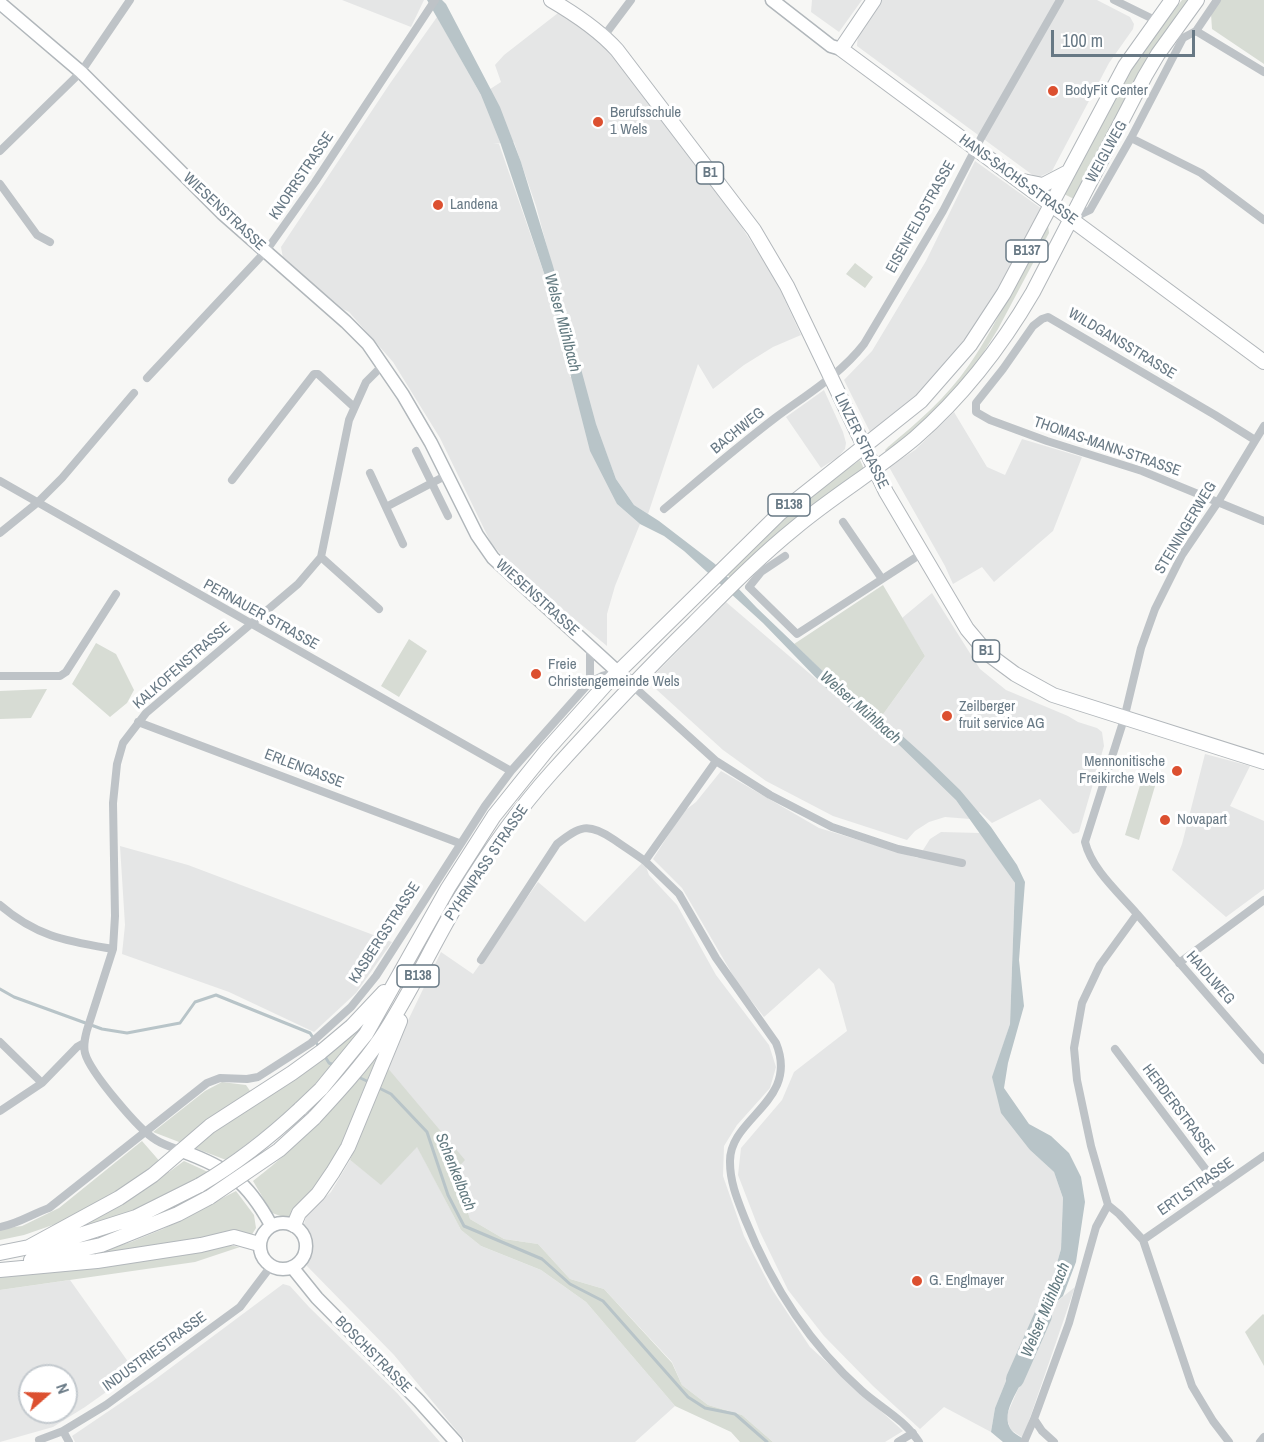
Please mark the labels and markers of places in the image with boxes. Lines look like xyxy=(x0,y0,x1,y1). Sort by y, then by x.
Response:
place label: BodyFit Center xyxy=(1065,82,1148,100)
marker: BodyFit Center xyxy=(1046,84,1060,98)
place label: Berufsschule 1 Wels xyxy=(610,104,681,139)
marker: Berufsschule 1 Wels xyxy=(591,115,605,129)
place label: Landena xyxy=(450,196,498,214)
marker: Landena xyxy=(431,198,445,212)
place label: Freie Christengemeinde Wels xyxy=(548,656,680,691)
marker: Freie Christengemeinde Wels xyxy=(529,667,543,681)
place label: Zeilberger fruit service AG xyxy=(959,698,1044,733)
marker: Zeilberger fruit service AG xyxy=(940,709,954,723)
place label: Mennonitische Freikirche Wels xyxy=(1079,753,1165,788)
marker: Mennonitische Freikirche Wels xyxy=(1170,764,1184,778)
place label: Novapart xyxy=(1177,811,1227,829)
marker: Novapart xyxy=(1158,813,1172,827)
place label: G. Englmayer xyxy=(929,1272,1004,1290)
marker: G. Englmayer xyxy=(910,1274,924,1288)

